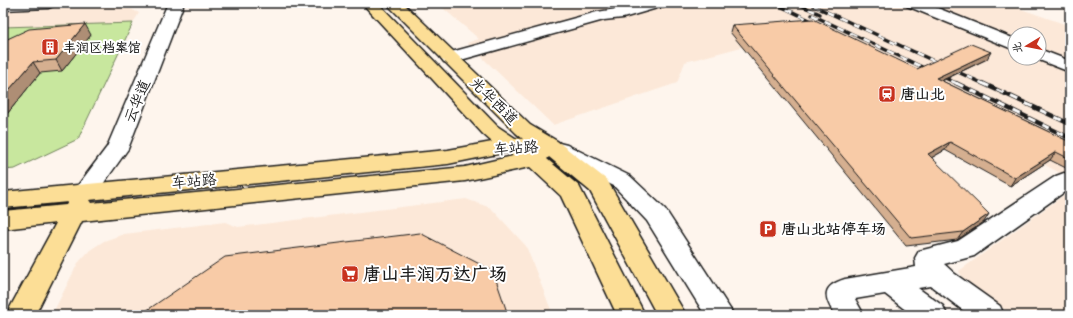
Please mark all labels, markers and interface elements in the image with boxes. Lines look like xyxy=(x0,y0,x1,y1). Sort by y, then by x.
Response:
north arrow xyxy=(1007,26,1047,66)
building icon: 丰润区档案馆 xyxy=(40,37,60,57)
place label: 丰润区档案馆 xyxy=(63,38,141,56)
text: 北 xyxy=(1009,41,1025,54)
street label: 光华西道 xyxy=(466,72,523,129)
street label: 云华道 xyxy=(118,76,155,126)
place label: 唐山北 xyxy=(900,83,945,104)
station icon: 唐山北 xyxy=(877,84,897,104)
street label: 车站路 xyxy=(493,135,539,160)
street label: 车站路 xyxy=(171,168,217,193)
place label: 唐山北站停车场 xyxy=(781,218,886,239)
parking icon: 唐山北站停车场 xyxy=(758,219,778,239)
place label: 唐山丰润万达广场 xyxy=(363,261,507,286)
supermarket icon: 唐山丰润万达广场 xyxy=(340,264,360,284)

